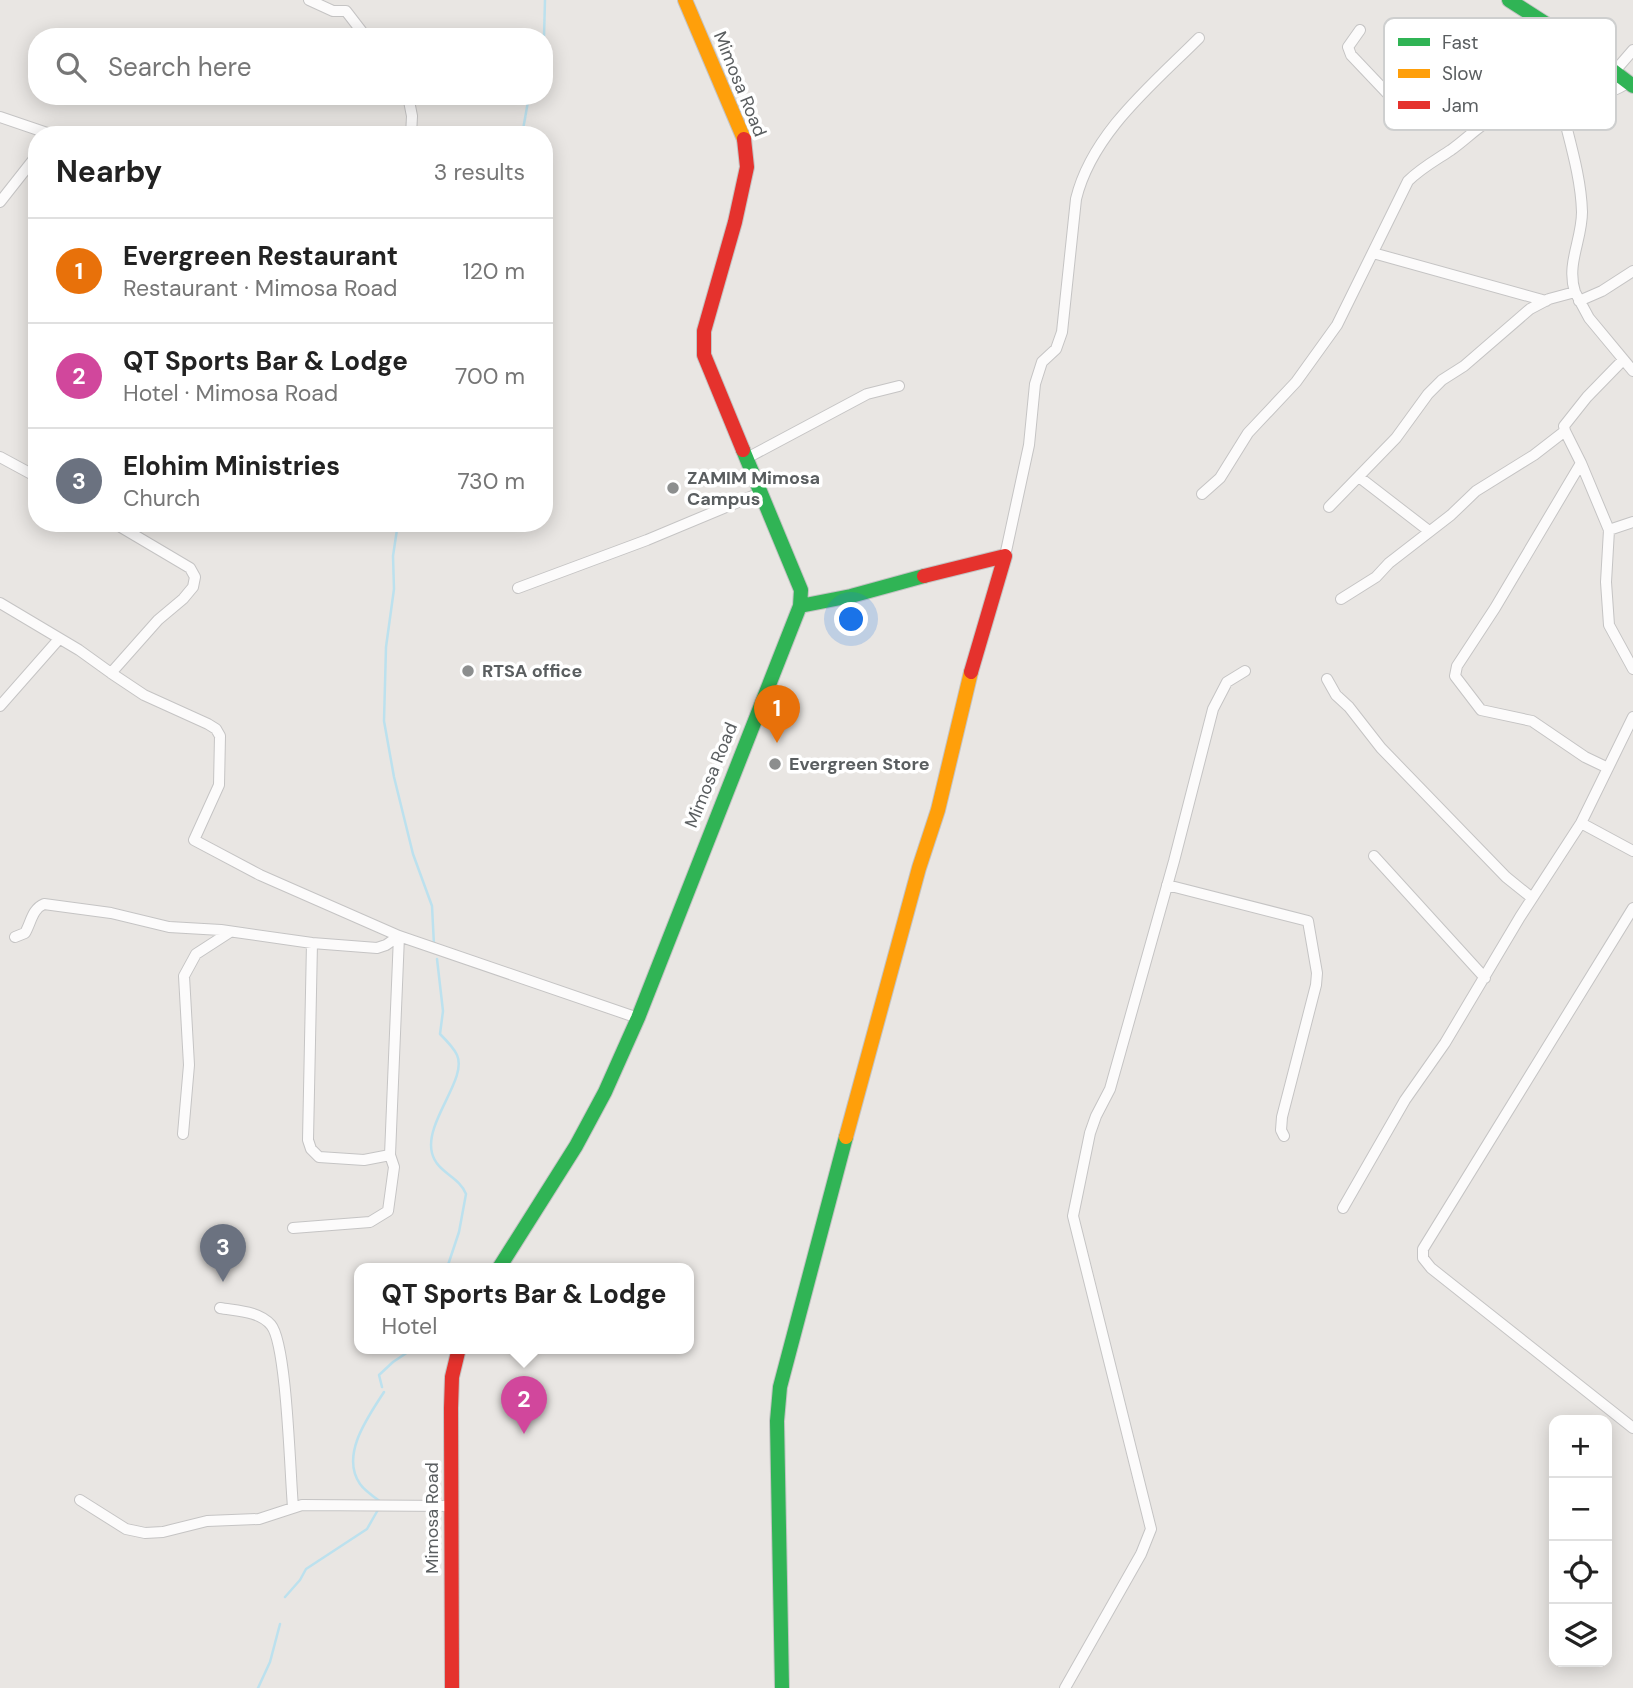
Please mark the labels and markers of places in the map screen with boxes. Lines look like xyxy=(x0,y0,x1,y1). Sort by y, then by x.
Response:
place label: ZAMIM Mimosa Campus xyxy=(687,466,820,511)
marker: ZAMIM Mimosa Campus xyxy=(665,480,681,496)
place label: RTSA office xyxy=(482,659,582,683)
marker: RTSA office xyxy=(460,663,476,679)
pin: 1 xyxy=(754,685,800,743)
place label: Evergreen Store xyxy=(789,752,930,776)
marker: Evergreen Store xyxy=(767,756,783,772)
pin: 3 xyxy=(200,1224,246,1282)
pin: 2 xyxy=(501,1376,547,1434)

